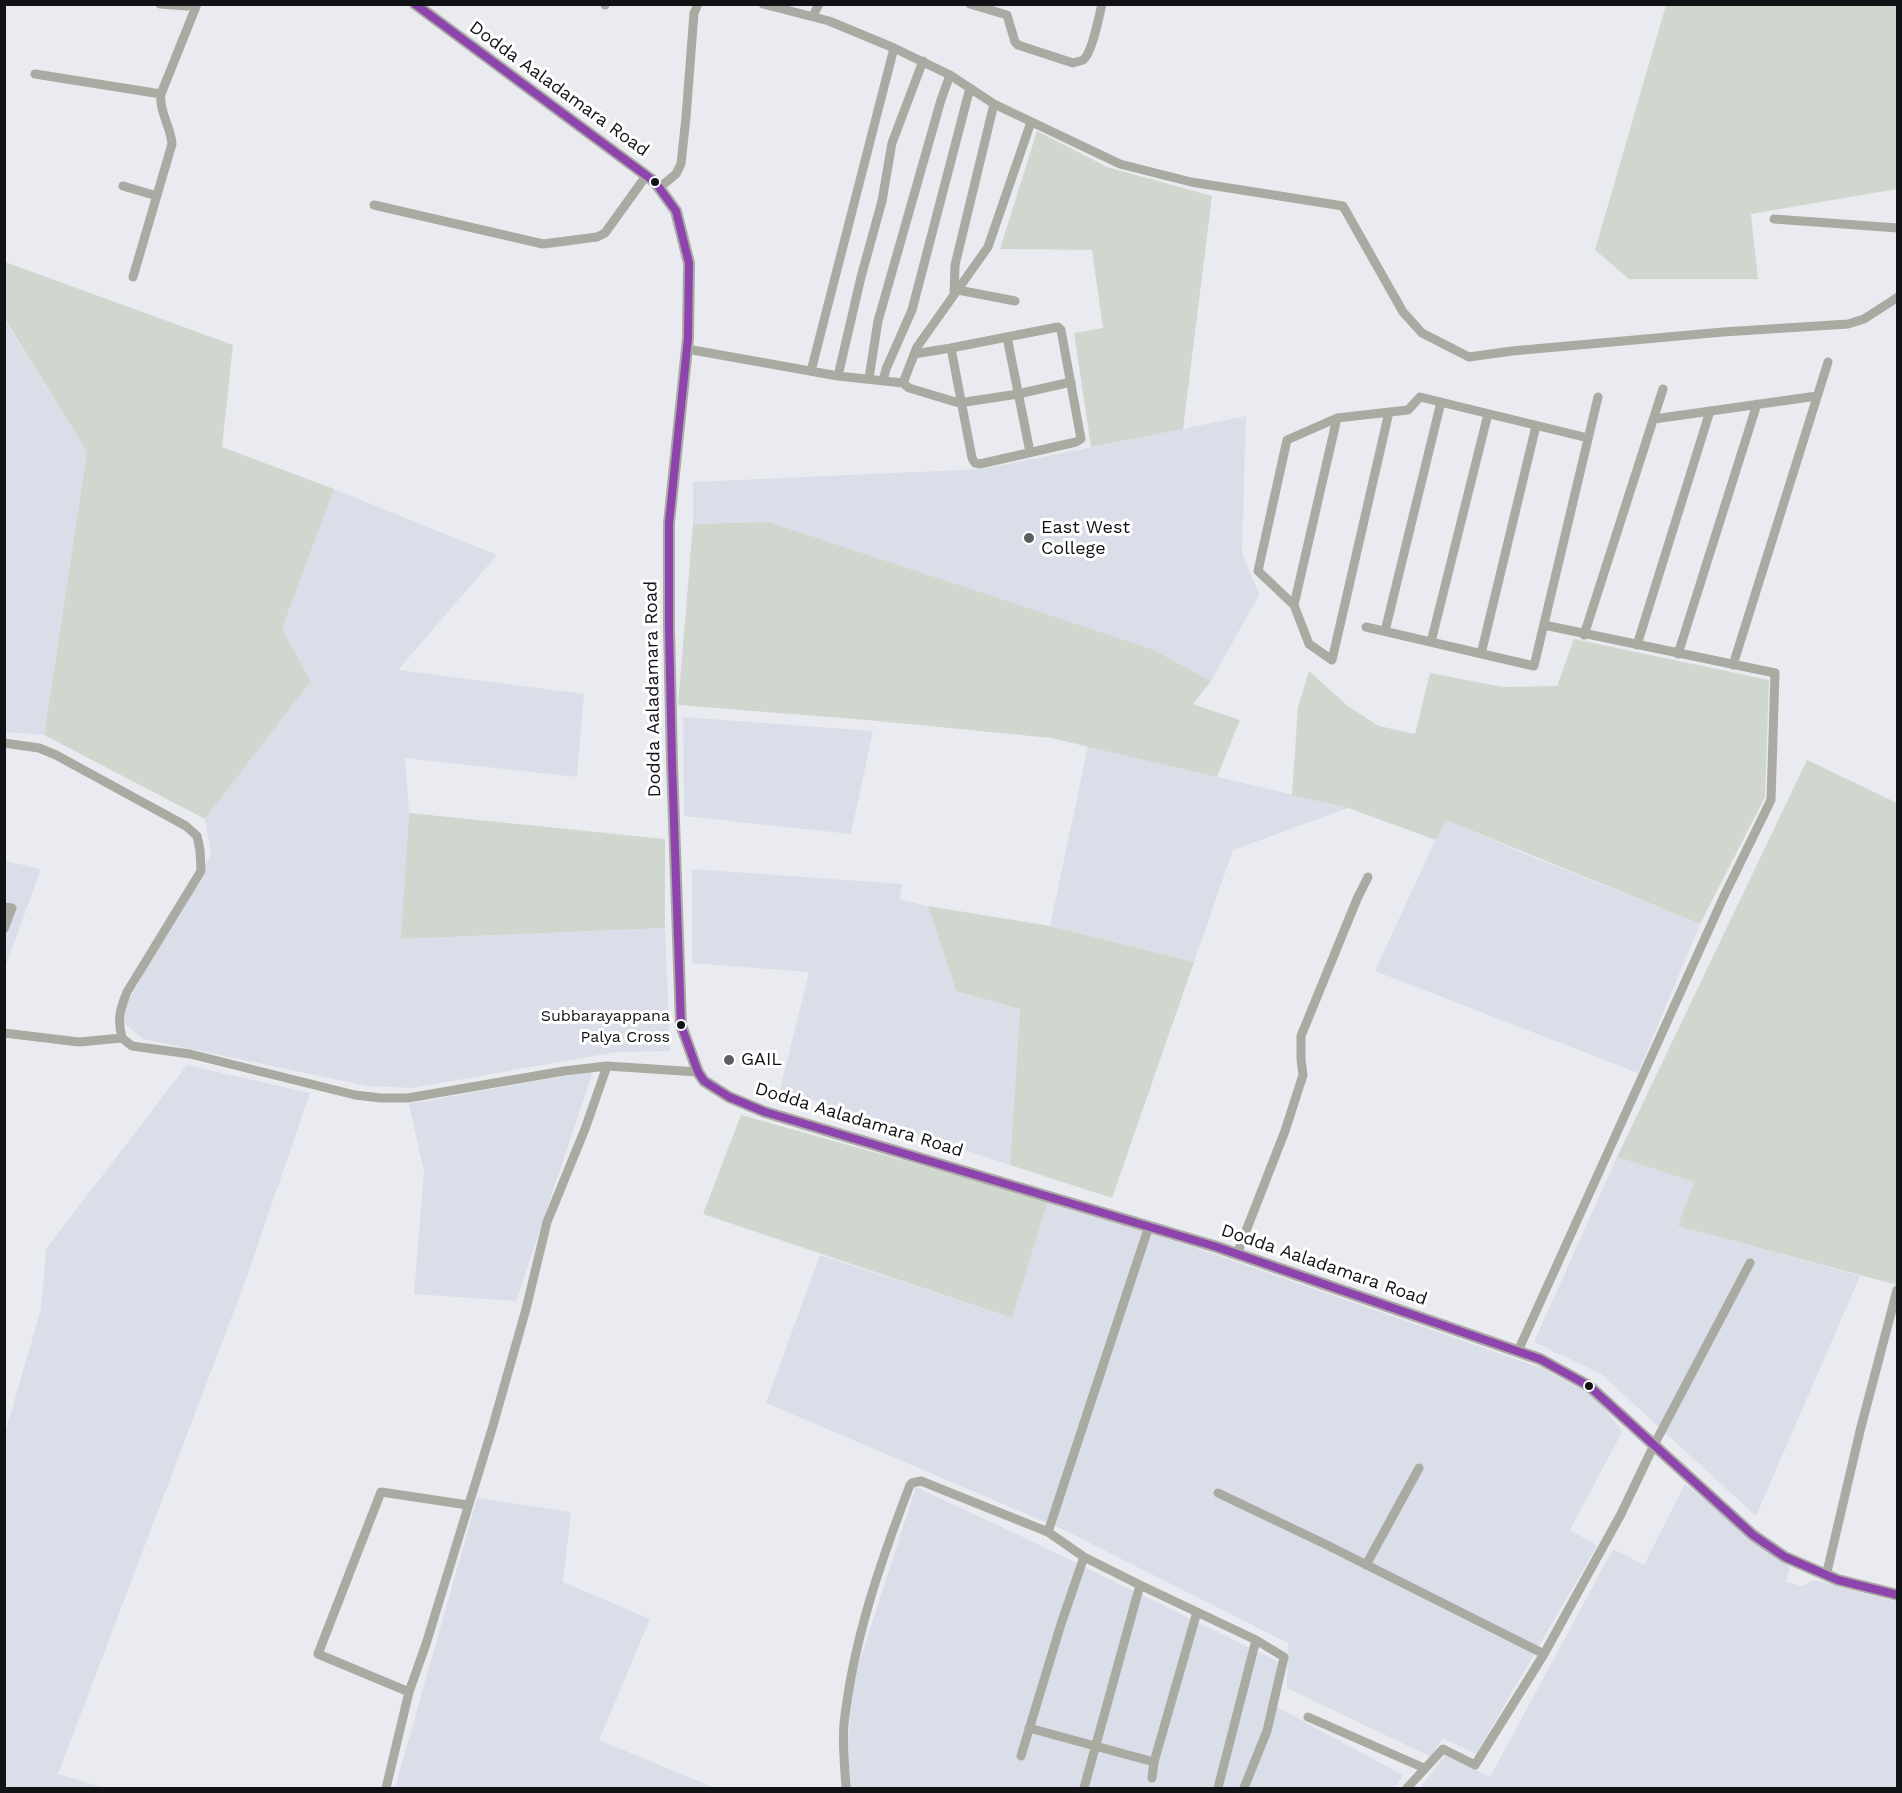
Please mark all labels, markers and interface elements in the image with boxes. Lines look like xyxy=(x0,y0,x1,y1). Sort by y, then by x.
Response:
street label: Dodda Aaladamara Road xyxy=(465,17,653,161)
unlabelled marker xyxy=(649,176,661,188)
place label: East West College xyxy=(1041,517,1130,560)
marker: East West College xyxy=(1022,531,1036,545)
street label: Dodda Aaladamara Road xyxy=(640,581,666,797)
place label: Subbarayappana Palya Cross xyxy=(541,1006,670,1044)
marker: Subbarayappana Palya Cross xyxy=(675,1019,687,1031)
place label: GAIL xyxy=(741,1049,782,1071)
marker: GAIL xyxy=(722,1053,736,1067)
street label: Dodda Aaladamara Road xyxy=(752,1078,966,1162)
street label: Dodda Aaladamara Road xyxy=(1218,1220,1430,1310)
unlabelled marker xyxy=(1583,1380,1595,1392)

